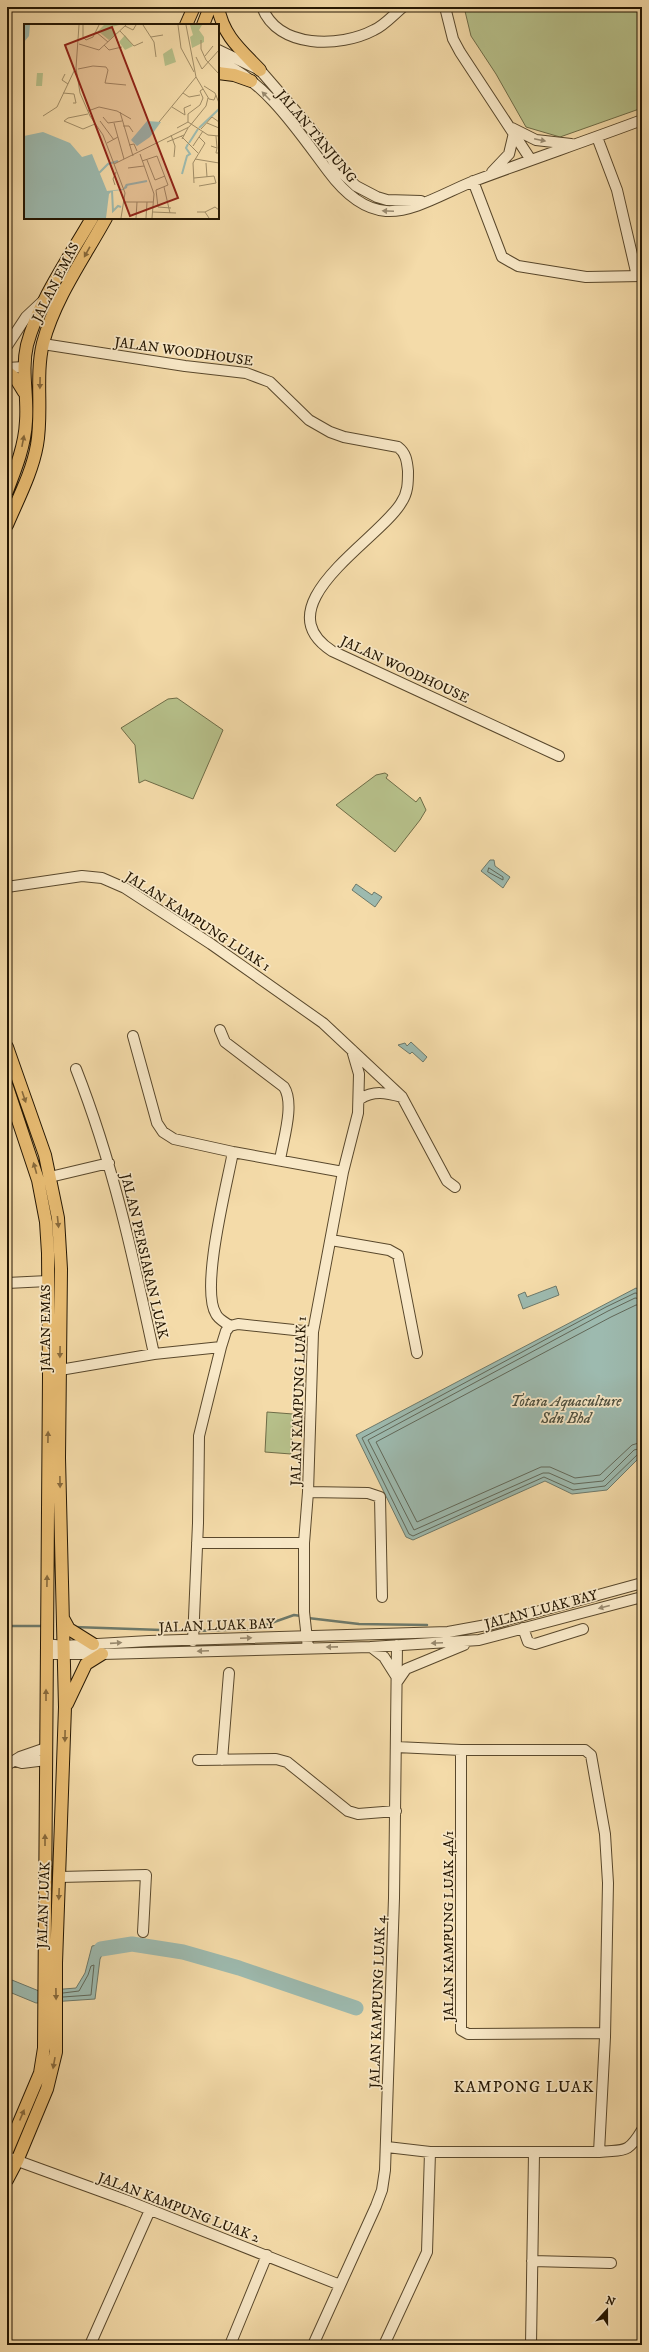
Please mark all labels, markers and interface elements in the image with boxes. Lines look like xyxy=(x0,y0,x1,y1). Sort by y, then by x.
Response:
inset map xyxy=(24,24,219,219)
street label: JALAN TANJUNG xyxy=(271,85,361,187)
one-way arrow xyxy=(261,91,271,101)
one-way arrow xyxy=(534,138,546,144)
one-way arrow xyxy=(382,207,394,214)
street label: JALAN EMAS xyxy=(27,240,84,327)
one-way arrow xyxy=(83,246,90,258)
street label: JALAN WOODHOUSE xyxy=(111,333,255,371)
one-way arrow xyxy=(37,377,43,390)
one-way arrow xyxy=(21,434,27,447)
street label: JALAN WOODHOUSE xyxy=(335,631,472,708)
street label: JALAN KAMPUNG LUAK 1 xyxy=(120,867,274,976)
one-way arrow xyxy=(21,1092,27,1104)
one-way arrow xyxy=(32,1162,38,1174)
street label: JALAN PERSIARAN LUAK xyxy=(116,1170,172,1341)
one-way arrow xyxy=(55,1216,62,1228)
street label: JALAN EMAS xyxy=(37,1285,55,1373)
street label: JALAN KAMPUNG LUAK 1 xyxy=(287,1316,311,1488)
one-way arrow xyxy=(57,1346,63,1359)
water label: Totara Aquaculture Sdn Bhd xyxy=(511,1392,622,1428)
one-way arrow xyxy=(45,1430,51,1443)
one-way arrow xyxy=(57,1476,63,1489)
one-way arrow xyxy=(44,1574,50,1587)
street label: JALAN LUAK BAY xyxy=(481,1586,600,1634)
one-way arrow xyxy=(598,1604,611,1610)
street label: JALAN LUAK BAY xyxy=(157,1615,276,1637)
one-way arrow xyxy=(240,1635,253,1641)
one-way arrow xyxy=(110,1639,122,1646)
one-way arrow xyxy=(430,1640,443,1646)
one-way arrow xyxy=(325,1644,338,1650)
one-way arrow xyxy=(197,1647,209,1654)
one-way arrow xyxy=(43,1688,49,1701)
one-way arrow xyxy=(62,1730,68,1743)
street label: JALAN KAMPUNG LUAK 4A/1 xyxy=(440,1831,458,2023)
one-way arrow xyxy=(42,1833,48,1846)
street label: JALAN LUAK xyxy=(33,1861,55,1951)
one-way arrow xyxy=(55,1888,62,1900)
street label: JALAN KAMPUNG LUAK 4 xyxy=(366,1914,390,2091)
one-way arrow xyxy=(53,1988,59,2001)
one-way arrow xyxy=(51,2057,57,2070)
district label: KAMPONG LUAK xyxy=(454,2077,594,2097)
one-way arrow xyxy=(19,2109,25,2120)
street label: JALAN KAMPUNG LUAK 2 xyxy=(93,2168,262,2247)
north arrow xyxy=(587,2290,627,2330)
text: N xyxy=(604,2293,617,2310)

